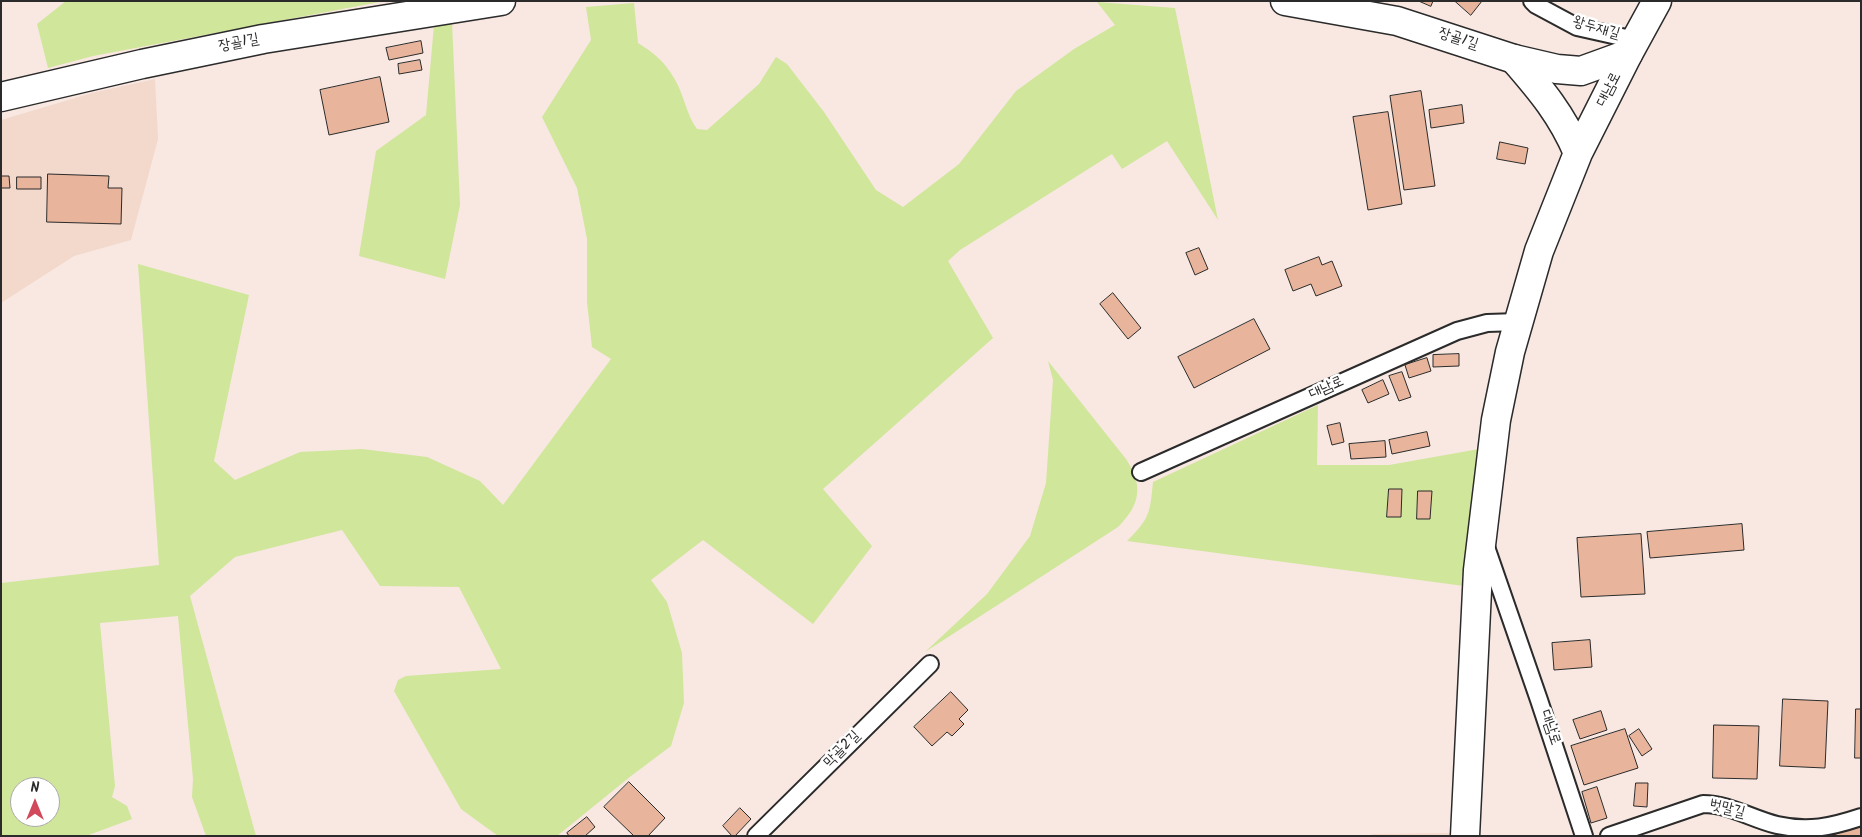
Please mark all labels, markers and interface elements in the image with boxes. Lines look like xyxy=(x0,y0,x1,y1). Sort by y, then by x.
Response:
street label: 왕두재길 xyxy=(1570,14,1622,44)
street label: 장골1길 xyxy=(1436,25,1480,55)
street label: 장골1길 xyxy=(217,31,261,57)
street label: 대남로 xyxy=(1594,70,1626,110)
street label: 대남로 xyxy=(1307,373,1347,405)
street label: 대남로 xyxy=(1535,708,1563,748)
street label: 막골2길 xyxy=(821,728,865,772)
north arrow xyxy=(10,777,60,827)
text: N xyxy=(31,777,39,799)
street label: 벗말길 xyxy=(1707,797,1747,823)

